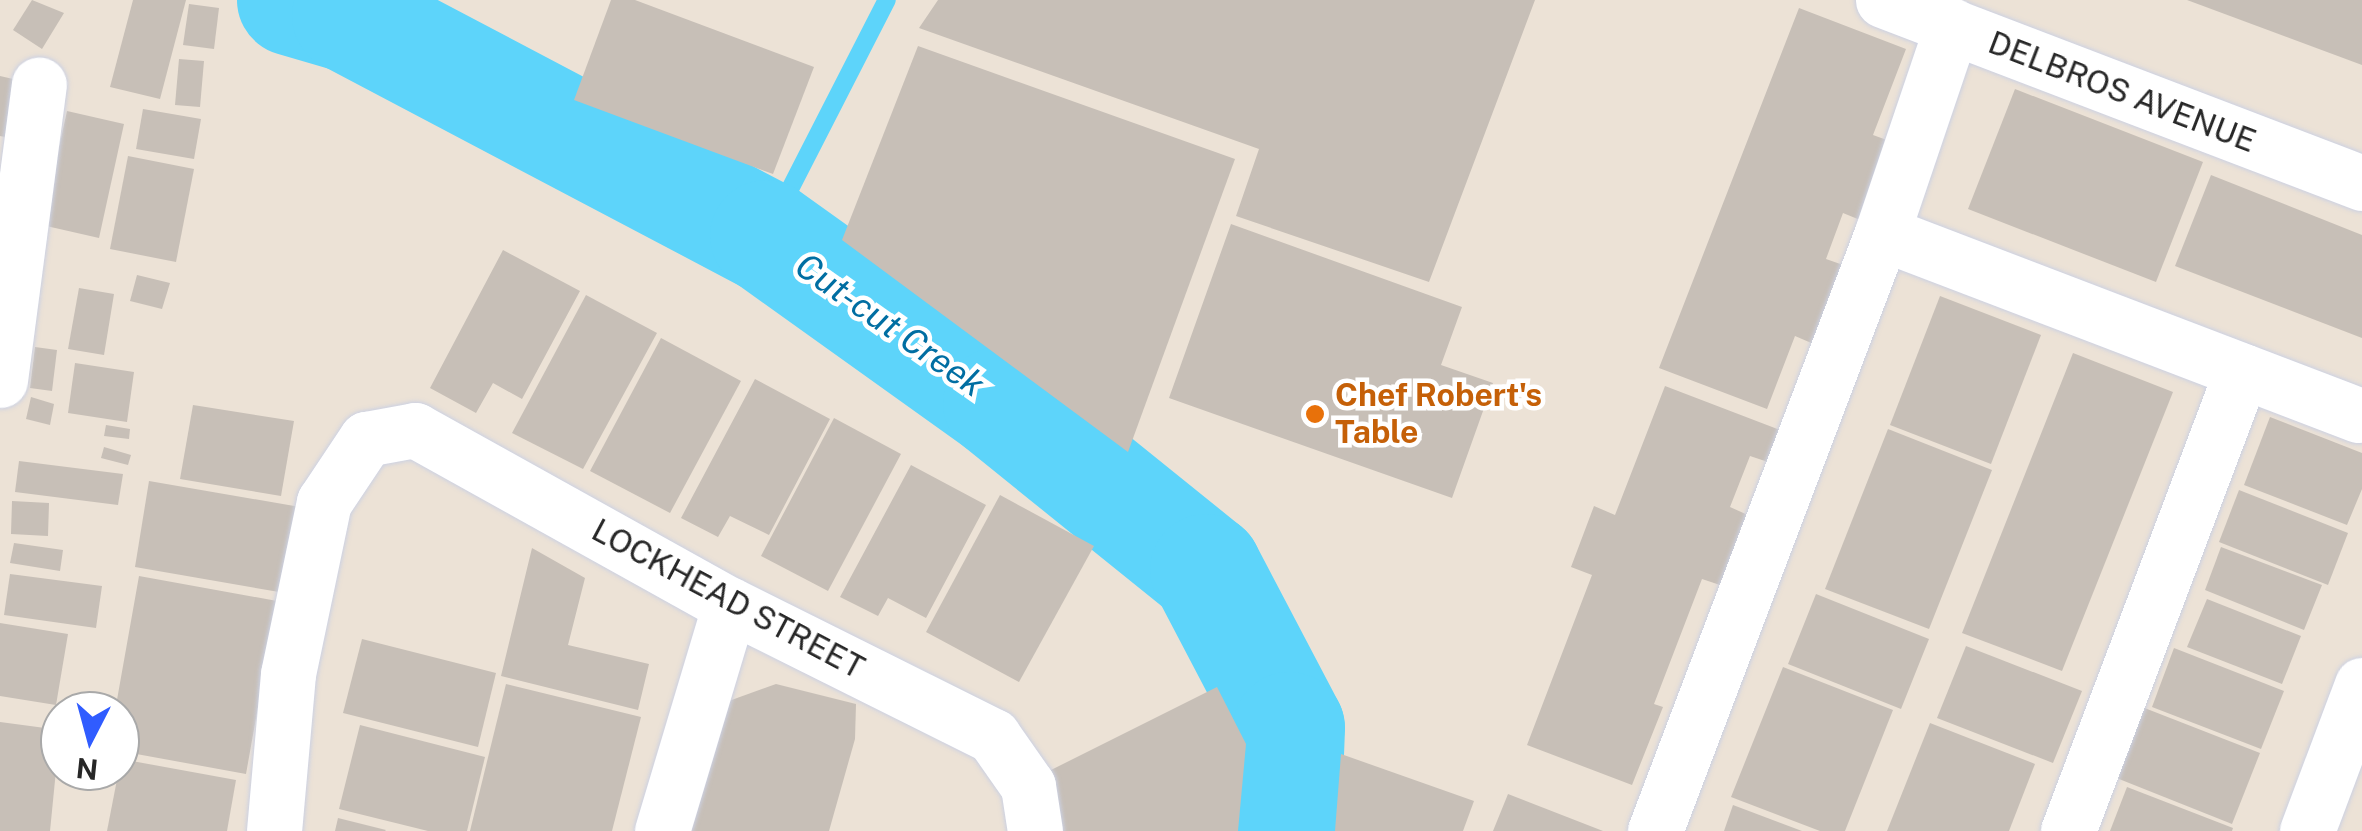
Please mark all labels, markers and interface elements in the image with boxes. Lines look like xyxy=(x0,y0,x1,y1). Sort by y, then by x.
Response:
street label: DELBROS AVENUE xyxy=(1983,23,2261,161)
water label: Cut-cut Creek xyxy=(787,244,993,406)
place label: Chef Robert's Table xyxy=(1335,377,1542,452)
marker: Chef Robert's Table xyxy=(1304,403,1326,425)
street label: LOCKHEAD STREET xyxy=(585,511,871,687)
north arrow xyxy=(40,691,140,791)
text: N xyxy=(74,752,100,787)

